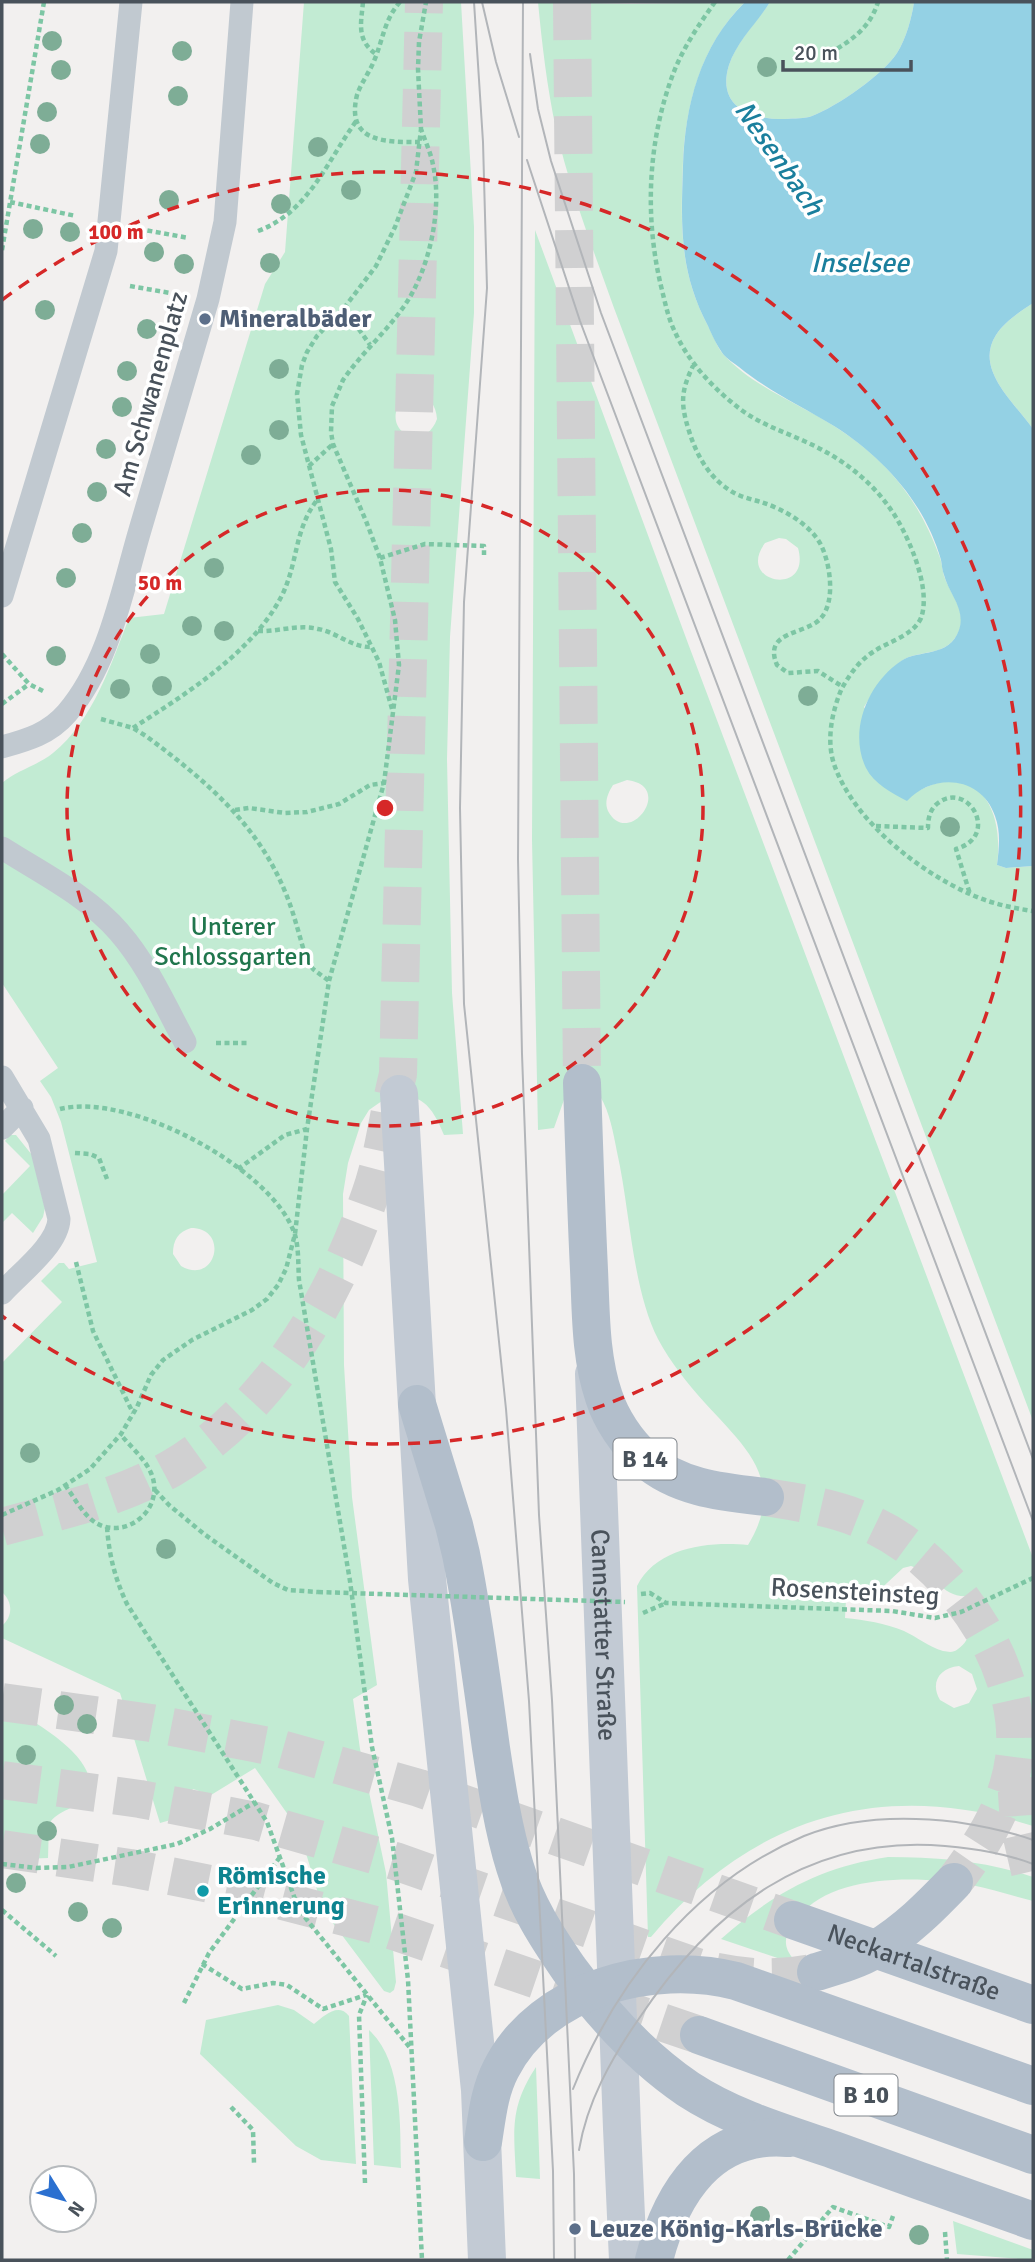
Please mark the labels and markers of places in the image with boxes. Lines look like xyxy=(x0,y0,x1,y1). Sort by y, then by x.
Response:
place label: Mineralbäder xyxy=(219,303,372,335)
marker: Mineralbäder xyxy=(197,311,213,327)
centre of rings xyxy=(373,796,397,820)
place label: Römische Erinnerung xyxy=(217,1860,345,1922)
marker: Römische Erinnerung xyxy=(195,1883,211,1899)
place label: Leuze König-Karls-Brücke xyxy=(589,2213,883,2245)
marker: Leuze König-Karls-Brücke xyxy=(567,2221,583,2237)

